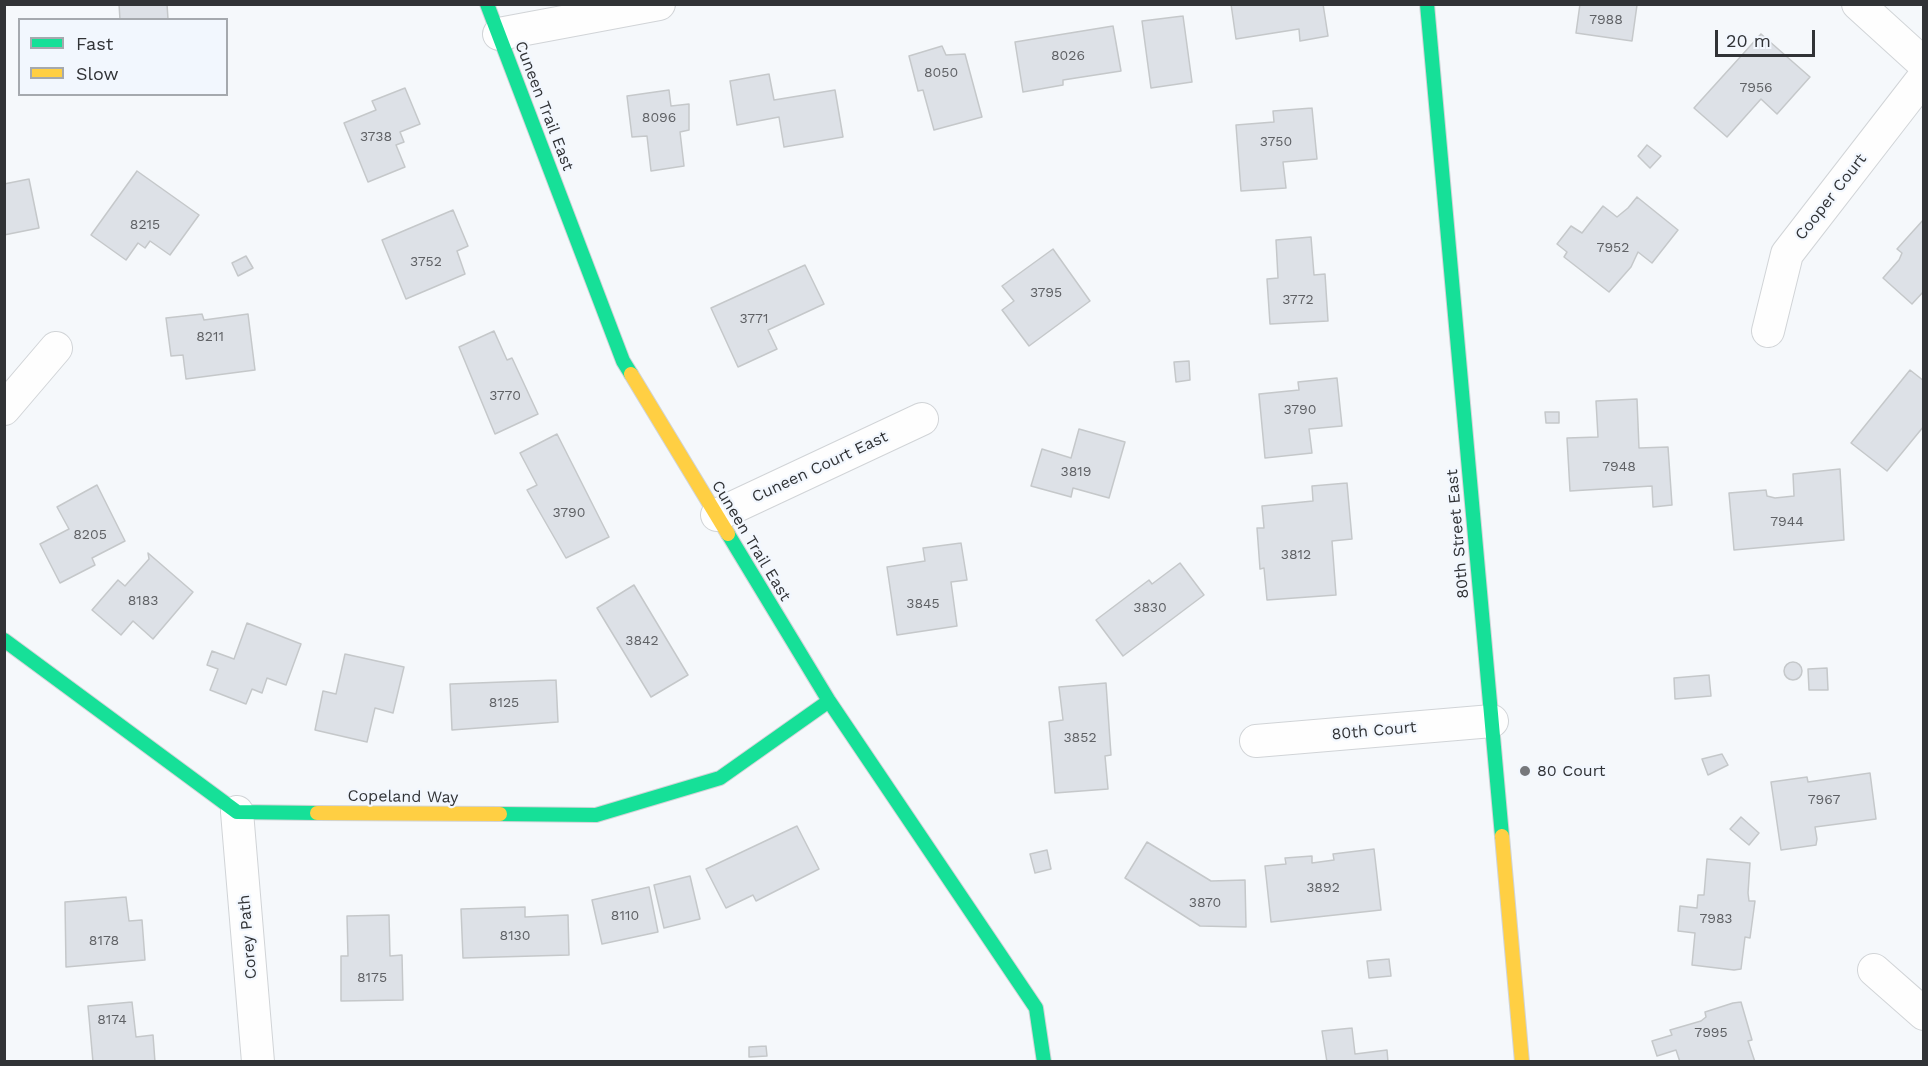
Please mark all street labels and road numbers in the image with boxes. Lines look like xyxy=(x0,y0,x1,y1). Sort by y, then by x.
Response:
street label: Cuneen Trail East xyxy=(510,38,578,174)
street label: Cooper Court xyxy=(1791,150,1871,244)
street label: Cuneen Court East xyxy=(749,427,891,507)
street label: 80th Street East xyxy=(1443,468,1473,600)
street label: Cuneen Trail East xyxy=(707,477,795,605)
street label: 80th Court xyxy=(1331,718,1417,744)
street label: Copeland Way xyxy=(347,786,459,808)
street label: Corey Path xyxy=(235,894,261,980)

